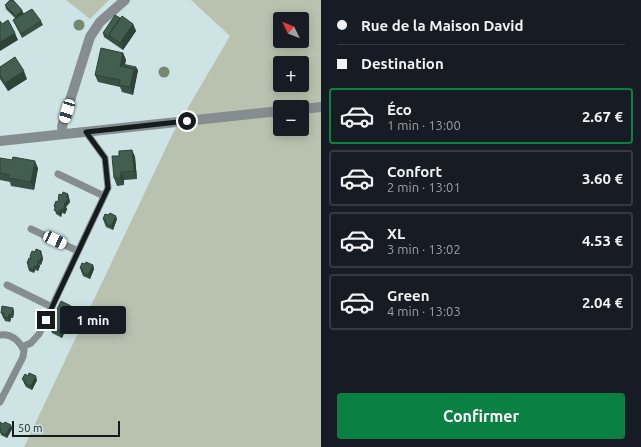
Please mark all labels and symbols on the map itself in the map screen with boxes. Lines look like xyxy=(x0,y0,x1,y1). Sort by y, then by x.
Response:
north arrow xyxy=(273,12,309,48)
car xyxy=(58,98,76,124)
route start xyxy=(178,112,196,130)
car xyxy=(42,229,68,251)
callout: 1 min xyxy=(60,306,126,334)
route end xyxy=(37,311,55,329)
scale bar xyxy=(12,419,120,438)

